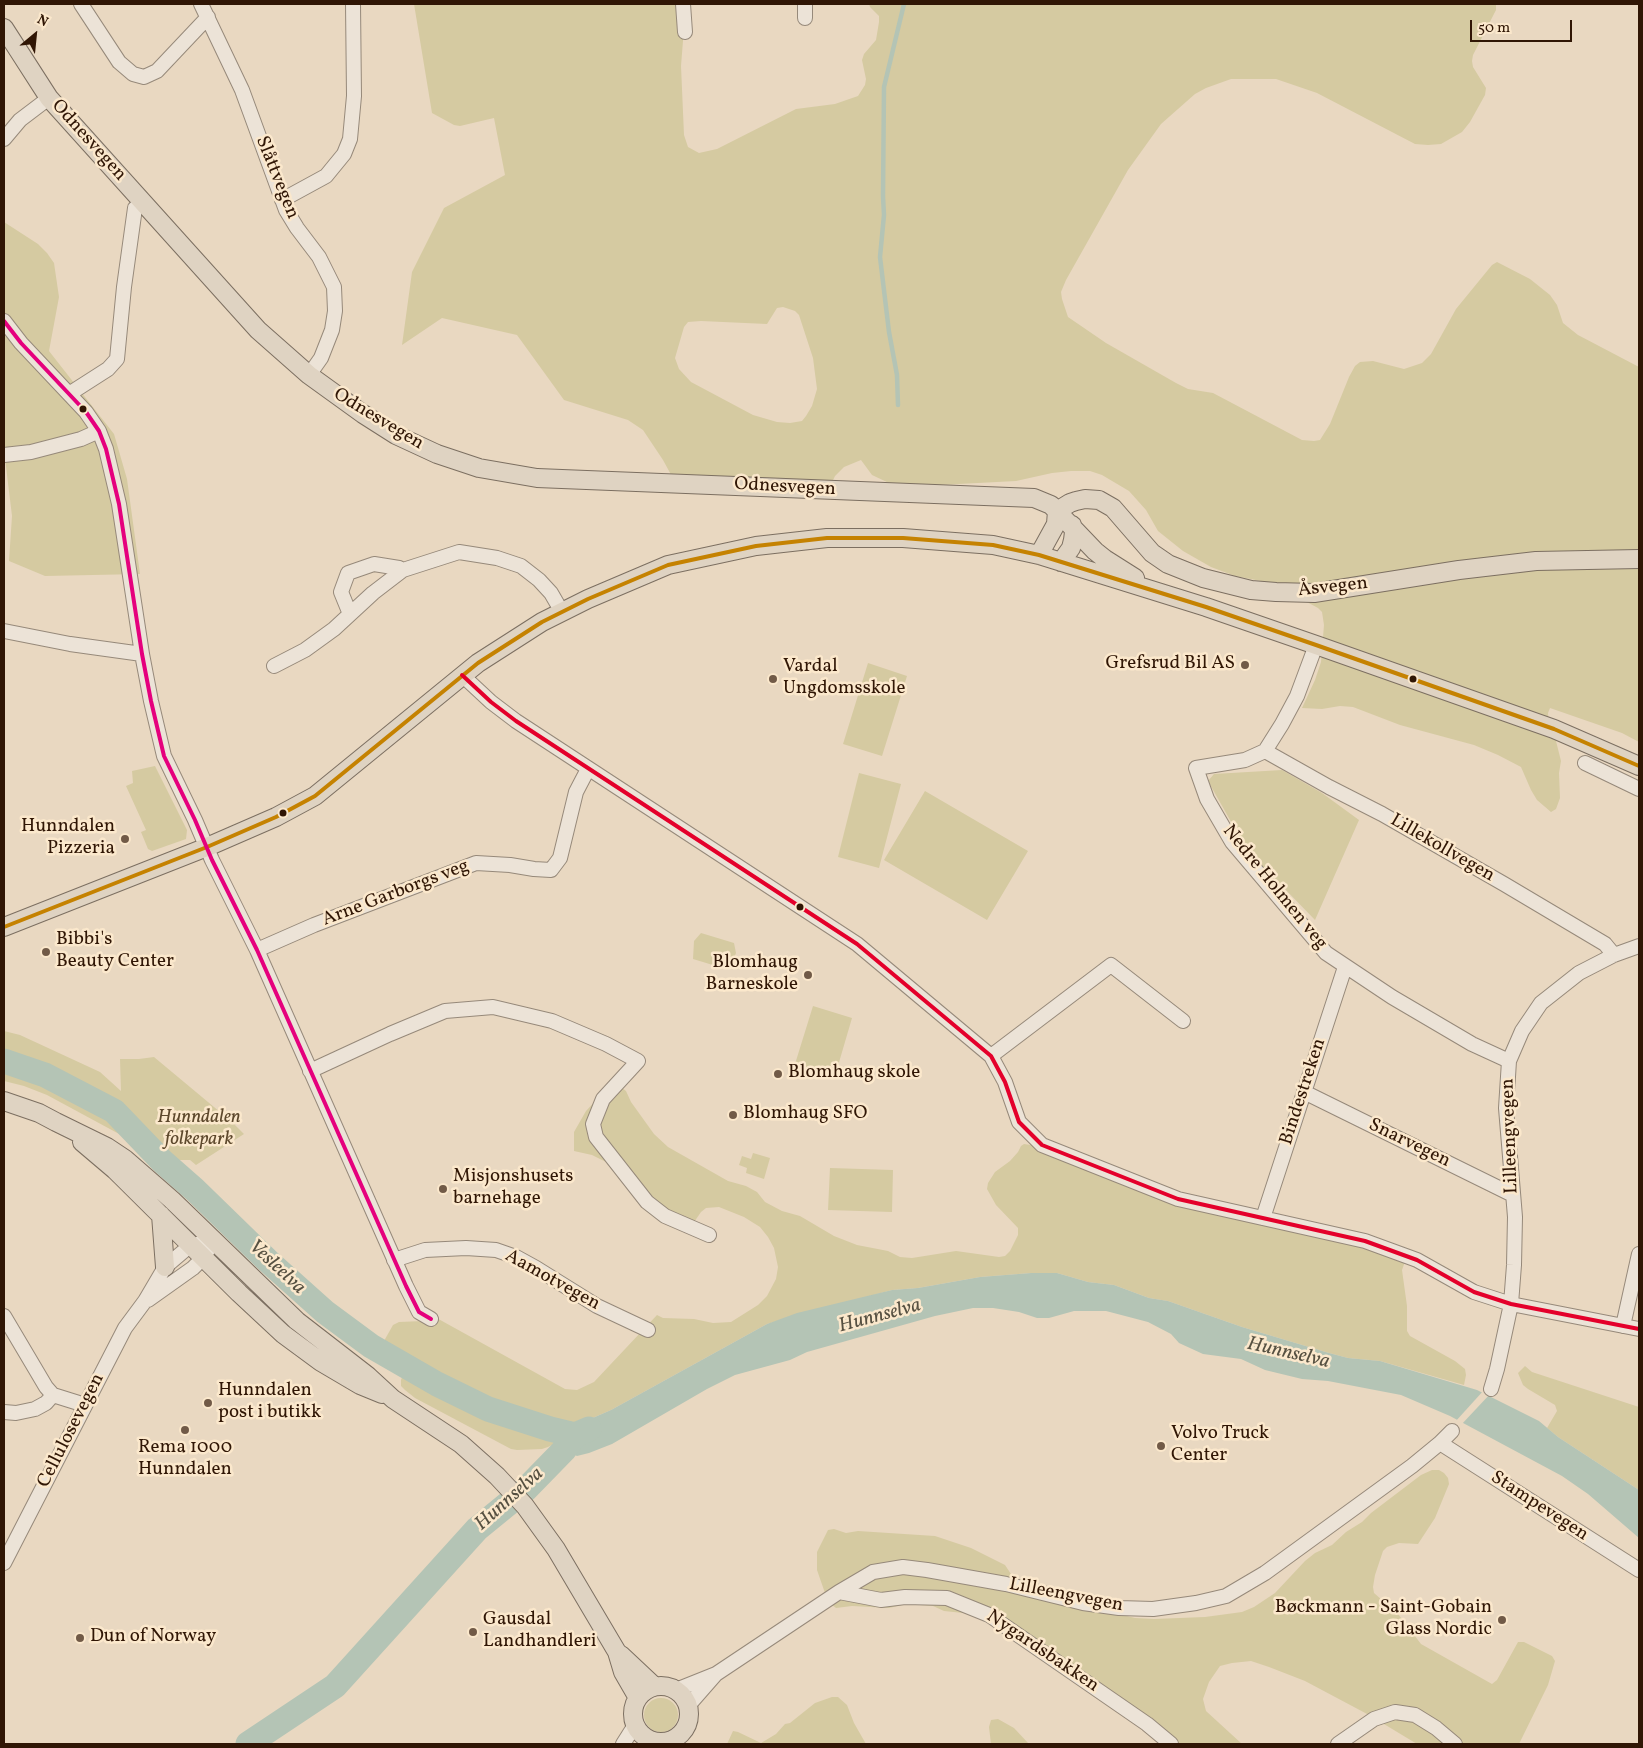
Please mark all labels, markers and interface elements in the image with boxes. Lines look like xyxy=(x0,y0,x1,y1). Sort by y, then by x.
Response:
north arrow xyxy=(10,10,60,60)
scale bar xyxy=(1473,10,1576,42)
text: N xyxy=(33,11,51,32)
text: 50 m xyxy=(1478,18,1510,39)
street label: Odnesvegen xyxy=(46,96,130,186)
street label: Slåttvegen xyxy=(249,133,303,223)
street label: Odnesvegen xyxy=(329,384,427,456)
unlabelled marker xyxy=(78,404,88,414)
street label: Odnesvegen xyxy=(734,474,836,502)
street label: Åsvegen xyxy=(1297,573,1369,603)
place label: Grefsrud Bil AS xyxy=(1105,654,1235,676)
place label: Vardal Ungdomsskole xyxy=(783,657,905,701)
marker: Grefsrud Bil AS xyxy=(1239,659,1251,671)
marker: Vardal Ungdomsskole xyxy=(767,673,779,685)
unlabelled marker xyxy=(1408,674,1418,684)
unlabelled marker xyxy=(278,808,288,818)
street label: Lillekollvegen xyxy=(1386,810,1498,888)
place label: Hunndalen Pizzeria xyxy=(21,817,115,861)
street label: Nedre Holmen veg xyxy=(1217,821,1331,955)
marker: Hunndalen Pizzeria xyxy=(119,833,131,845)
street label: Arne Garborgs veg xyxy=(319,856,473,932)
unlabelled marker xyxy=(795,902,805,912)
place label: Bibbi's Beauty Center xyxy=(56,930,174,974)
marker: Bibbi's Beauty Center xyxy=(40,946,52,958)
place label: Blomhaug Barneskole xyxy=(706,953,798,997)
marker: Blomhaug Barneskole xyxy=(802,969,814,981)
street label: Bindestreken xyxy=(1276,1036,1332,1148)
place label: Blomhaug skole xyxy=(788,1063,920,1085)
marker: Blomhaug skole xyxy=(772,1068,784,1080)
street label: Lilleengvegen xyxy=(1498,1078,1524,1194)
place label: Blomhaug SFO xyxy=(743,1104,867,1126)
park label: Hunndalen folkepark xyxy=(157,1108,241,1152)
marker: Blomhaug SFO xyxy=(727,1109,739,1121)
street label: Snarvegen xyxy=(1364,1114,1454,1174)
place label: Misjonshusets barnehage xyxy=(453,1167,573,1211)
marker: Misjonshusets barnehage xyxy=(437,1183,449,1195)
water label: Vesleelva xyxy=(242,1236,310,1300)
street label: Aamotvegen xyxy=(500,1245,604,1317)
water label: Hunnselva xyxy=(836,1295,924,1339)
water label: Hunnselva xyxy=(1244,1333,1332,1375)
street label: Cellulosevegen xyxy=(33,1370,111,1492)
place label: Hunndalen post i butikk xyxy=(218,1381,321,1425)
marker: Hunndalen post i butikk xyxy=(202,1397,214,1409)
marker: Rema 1000 Hunndalen xyxy=(179,1424,191,1436)
place label: Volvo Truck Center xyxy=(1171,1424,1269,1468)
place label: Rema 1000 Hunndalen xyxy=(138,1438,232,1482)
marker: Volvo Truck Center xyxy=(1155,1440,1167,1452)
water label: Hunnselva xyxy=(471,1463,549,1537)
street label: Stampevegen xyxy=(1486,1467,1592,1547)
street label: Lilleengvegen xyxy=(1007,1574,1125,1618)
place label: Bøckmann - Saint-Gobain Glass Nordic xyxy=(1275,1598,1492,1642)
street label: Nygardsbakken xyxy=(981,1606,1103,1698)
place label: Gausdal Landhandleri xyxy=(483,1610,596,1654)
marker: Bøckmann - Saint-Gobain Glass Nordic xyxy=(1496,1614,1508,1626)
marker: Gausdal Landhandleri xyxy=(467,1626,479,1638)
place label: Dun of Norway xyxy=(90,1627,216,1649)
marker: Dun of Norway xyxy=(74,1632,86,1644)

